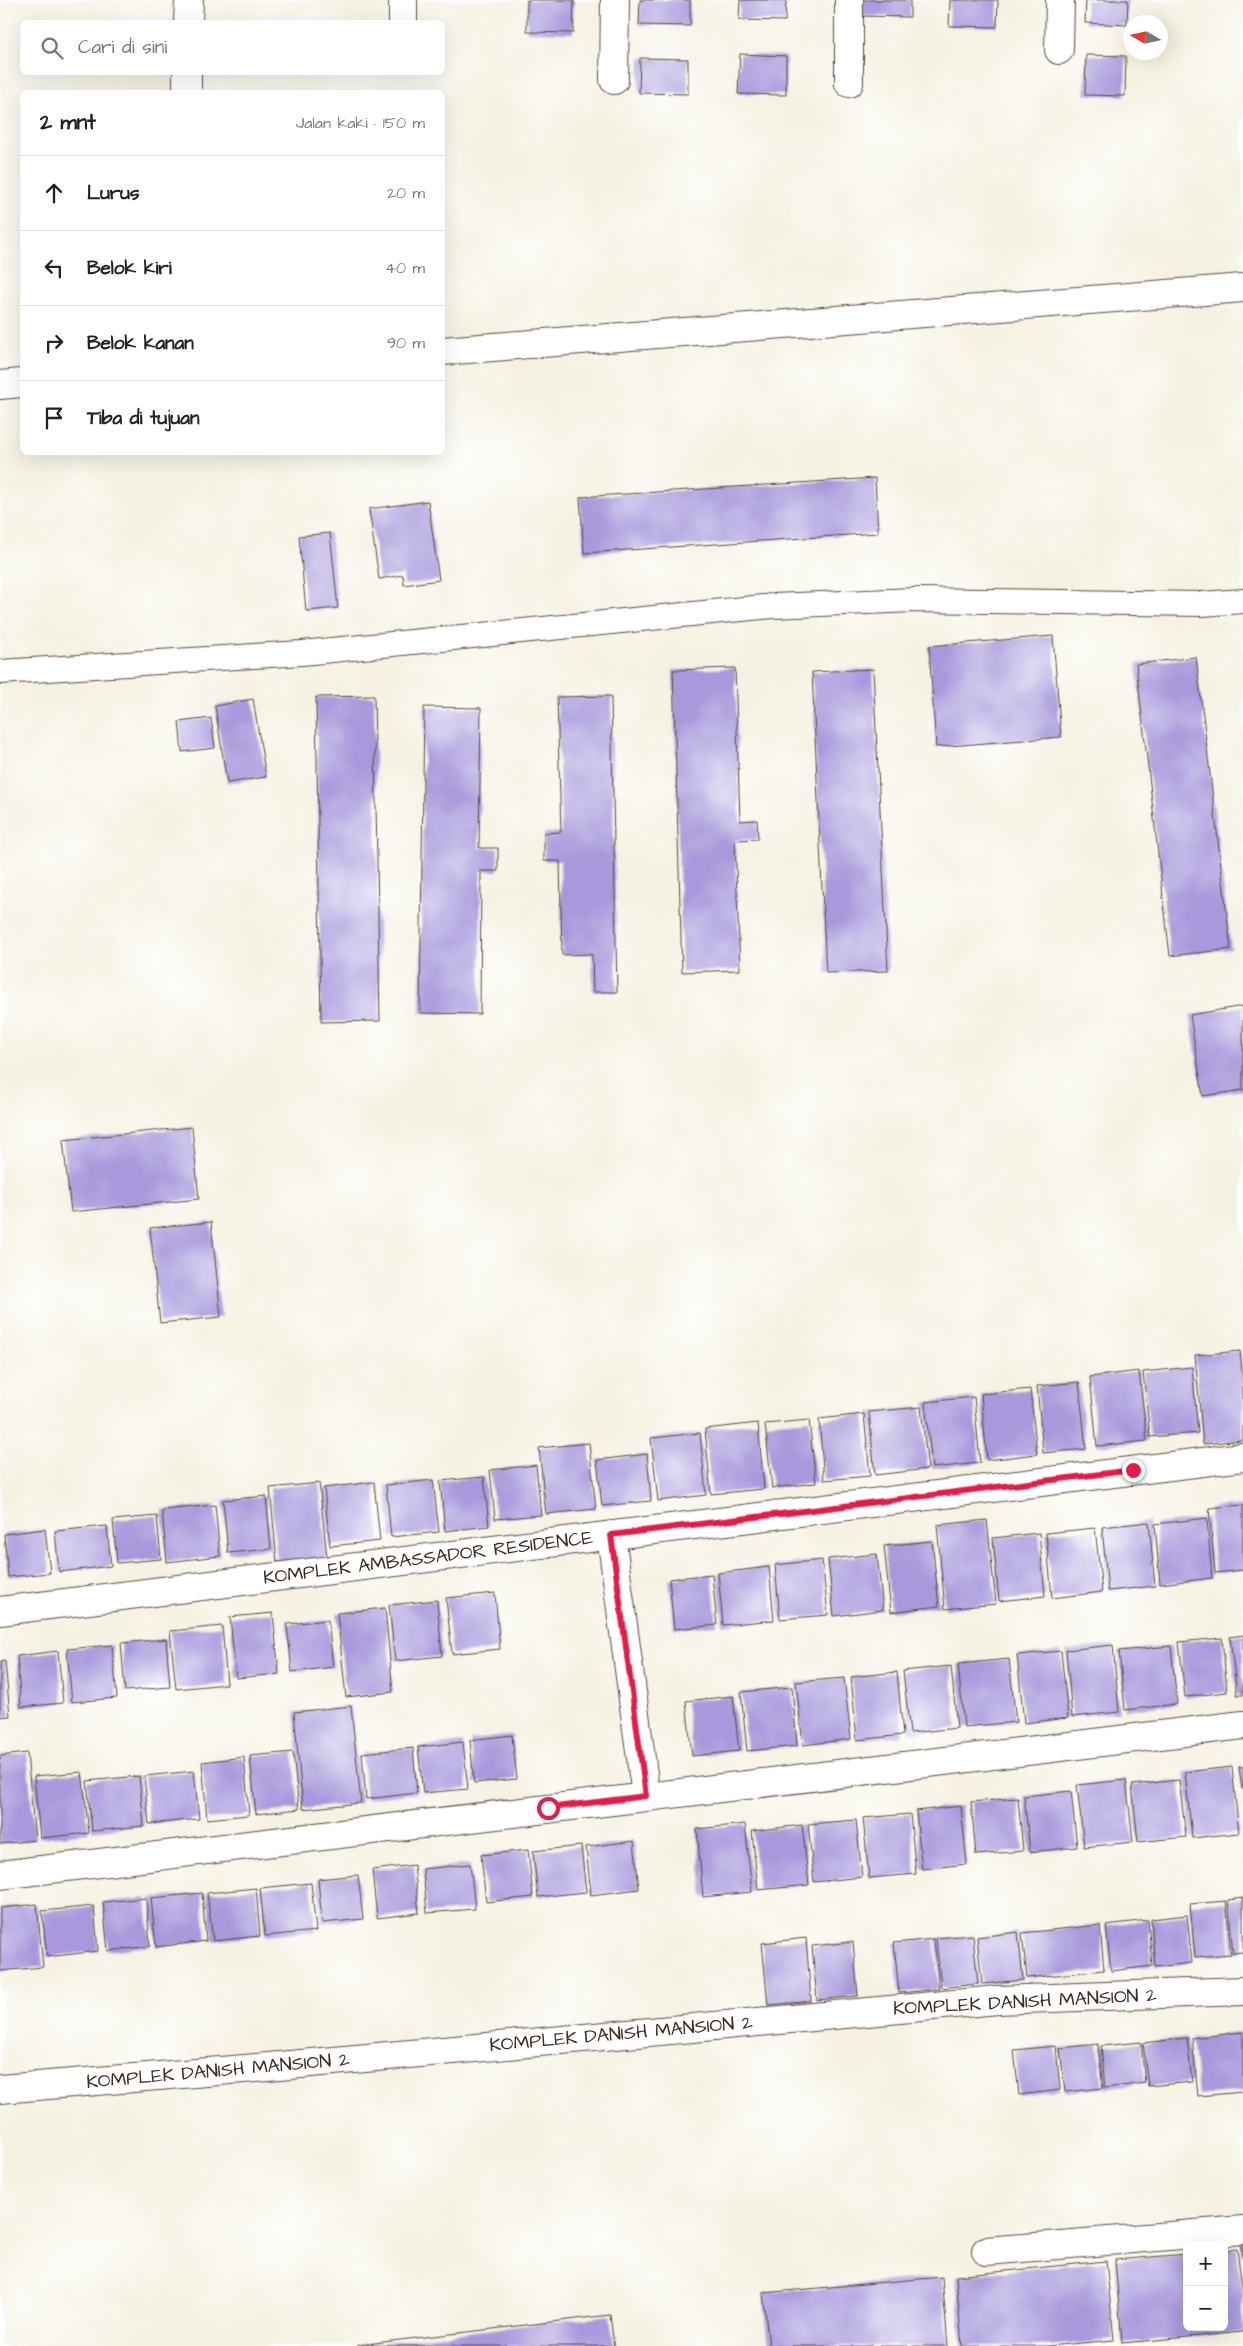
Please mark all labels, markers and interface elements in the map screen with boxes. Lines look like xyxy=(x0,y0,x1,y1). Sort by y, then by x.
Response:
north arrow xyxy=(1123,15,1168,60)
search box xyxy=(20,20,445,75)
icon: search xyxy=(38,34,66,62)
text: Cari di sini xyxy=(78,34,167,61)
text: 2 mnt xyxy=(40,108,96,137)
text: Jalan kaki · 150 m xyxy=(296,112,425,134)
icon: ahead xyxy=(40,179,68,207)
text: Lurus xyxy=(87,180,139,207)
text: 20 m xyxy=(387,182,425,204)
icon: left xyxy=(40,254,68,282)
text: Belok kiri xyxy=(87,255,172,282)
text: 40 m xyxy=(385,257,425,279)
icon: right xyxy=(40,329,68,357)
text: Belok kanan xyxy=(87,330,194,357)
text: 90 m xyxy=(387,332,425,354)
icon: arrive xyxy=(40,404,68,432)
text: Tiba di tujuan xyxy=(87,405,199,432)
route end xyxy=(1122,1459,1145,1482)
street label: KOMPLEK AMBASSADOR RESIDENCE xyxy=(262,1524,594,1592)
route start xyxy=(537,1797,560,1820)
street label: KOMPLEK DANISH MANSION 2 xyxy=(892,1982,1158,2022)
street label: KOMPLEK DANISH MANSION 2 xyxy=(488,2009,754,2059)
street label: KOMPLEK DANISH MANSION 2 xyxy=(85,2046,351,2096)
map controls xyxy=(1183,2241,1228,2331)
button: + xyxy=(1183,2241,1228,2286)
button: − xyxy=(1183,2286,1228,2331)

